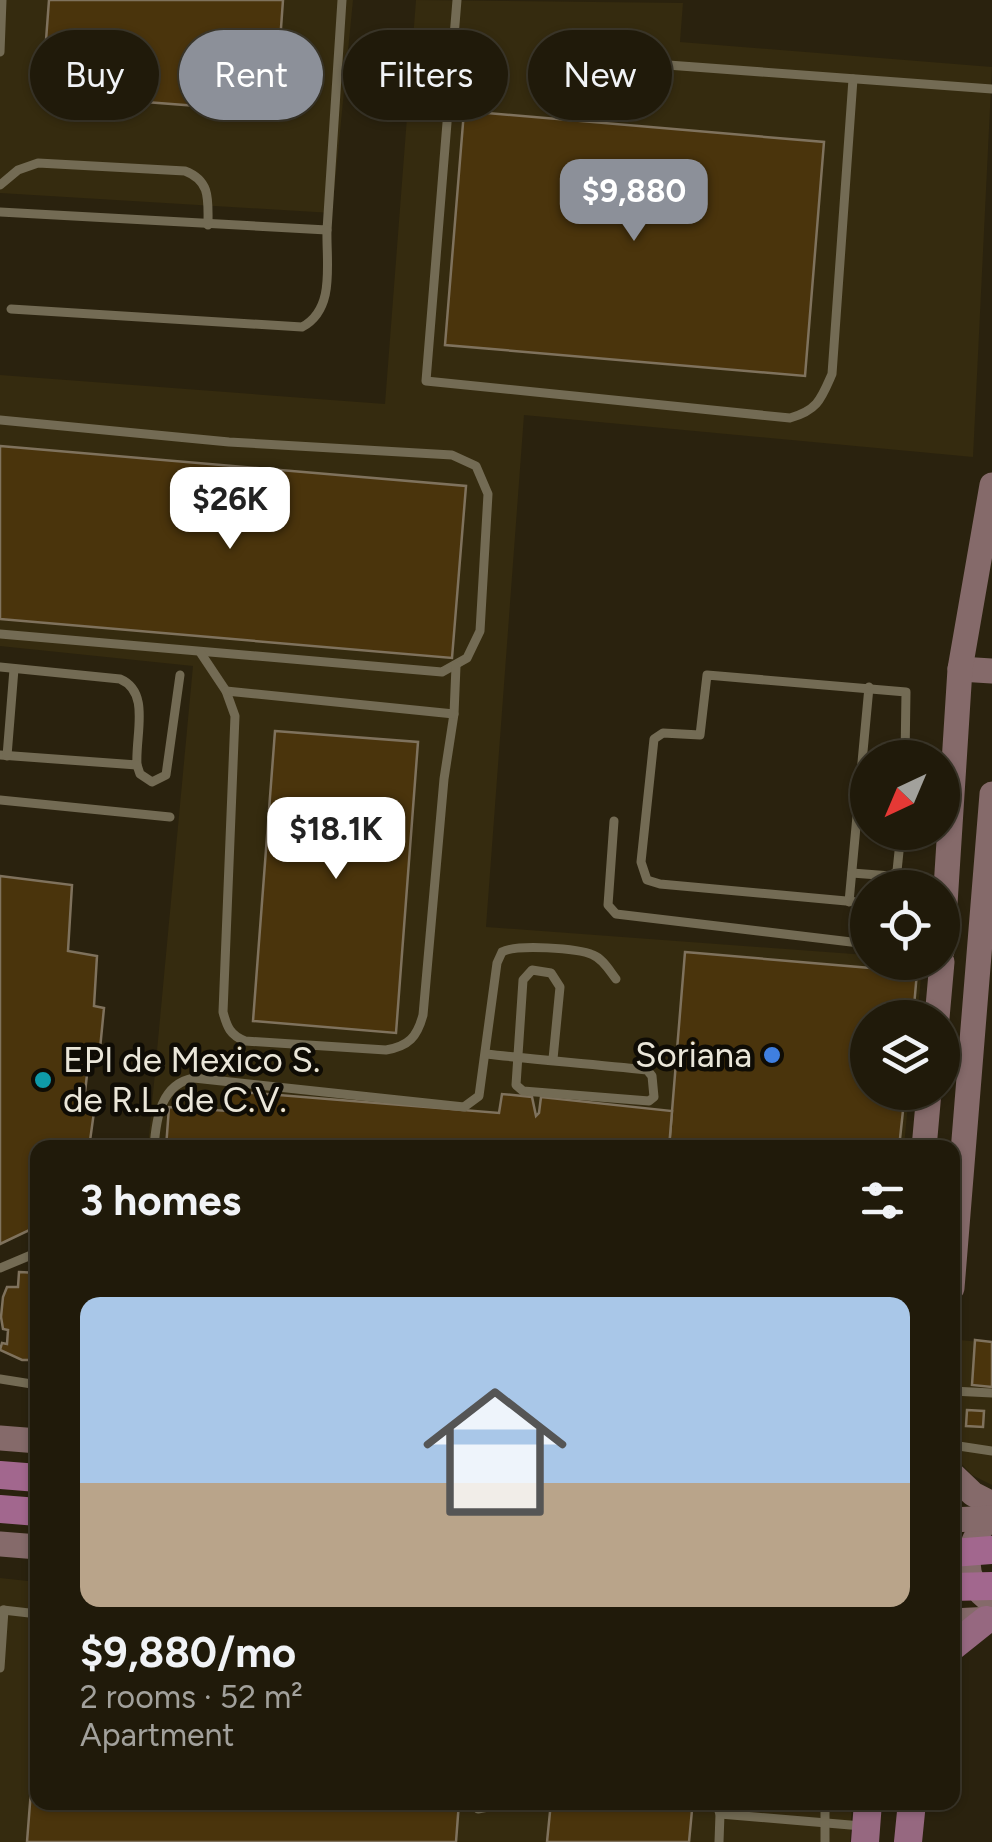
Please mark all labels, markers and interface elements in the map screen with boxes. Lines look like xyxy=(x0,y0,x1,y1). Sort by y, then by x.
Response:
chip: Buy xyxy=(30,30,159,120)
chip: Rent xyxy=(179,30,323,120)
chip: Filters xyxy=(343,30,508,120)
chip: New xyxy=(528,30,672,120)
pin: $9,880 xyxy=(553,159,715,244)
text: $9,880 xyxy=(582,172,686,210)
pin: $26K xyxy=(171,467,289,552)
text: $26K xyxy=(192,480,268,518)
north arrow xyxy=(850,740,960,850)
map controls xyxy=(850,740,960,1110)
pin: $18.1K xyxy=(255,797,417,882)
text: $18.1K xyxy=(289,810,383,848)
button: locate xyxy=(850,870,960,980)
button: layers xyxy=(850,1000,960,1110)
place label: Soriana xyxy=(635,1034,752,1076)
place label: EPI de Mexico S. de R.L. de C.V. xyxy=(63,1039,320,1121)
marker: Soriana xyxy=(761,1044,783,1066)
marker: EPI de Mexico S. de R.L. de C.V. xyxy=(32,1069,54,1091)
icon: filters xyxy=(855,1173,910,1228)
text: 3 homes xyxy=(80,1175,241,1226)
icon: home xyxy=(405,1362,585,1542)
text: $9,880/mo xyxy=(80,1627,296,1678)
text: 2 rooms · 52 m² xyxy=(80,1678,303,1716)
text: Apartment xyxy=(80,1716,234,1754)

